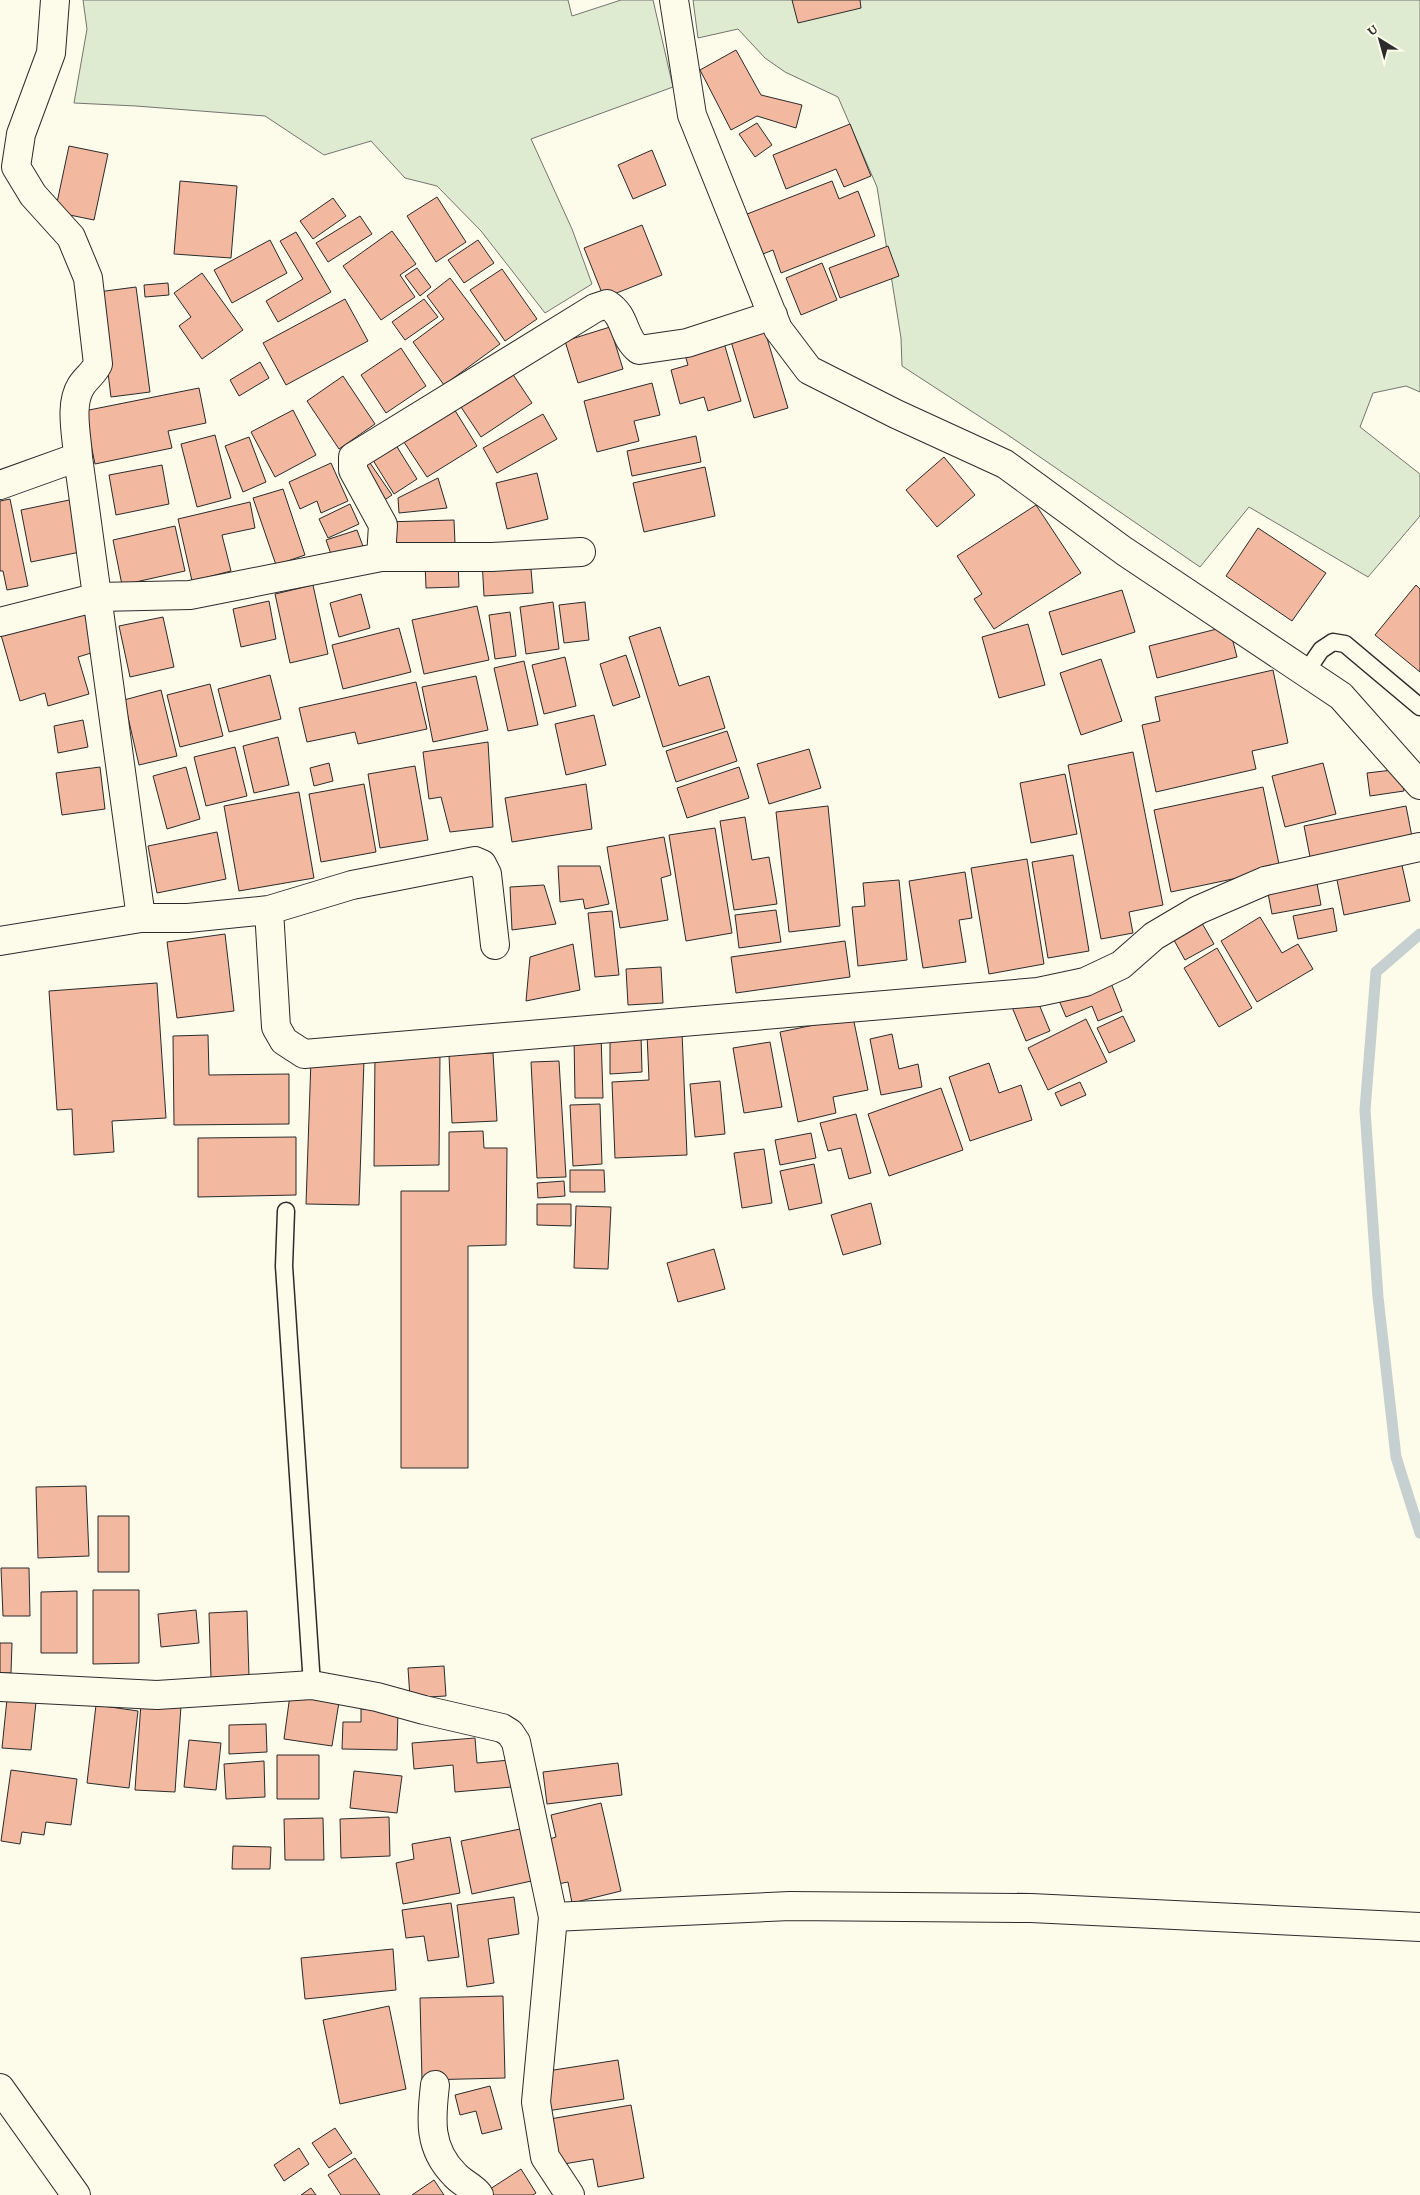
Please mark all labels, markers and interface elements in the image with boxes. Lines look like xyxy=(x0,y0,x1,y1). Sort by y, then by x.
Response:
north arrow xyxy=(1355,15,1405,65)
text: U xyxy=(1364,20,1381,39)

